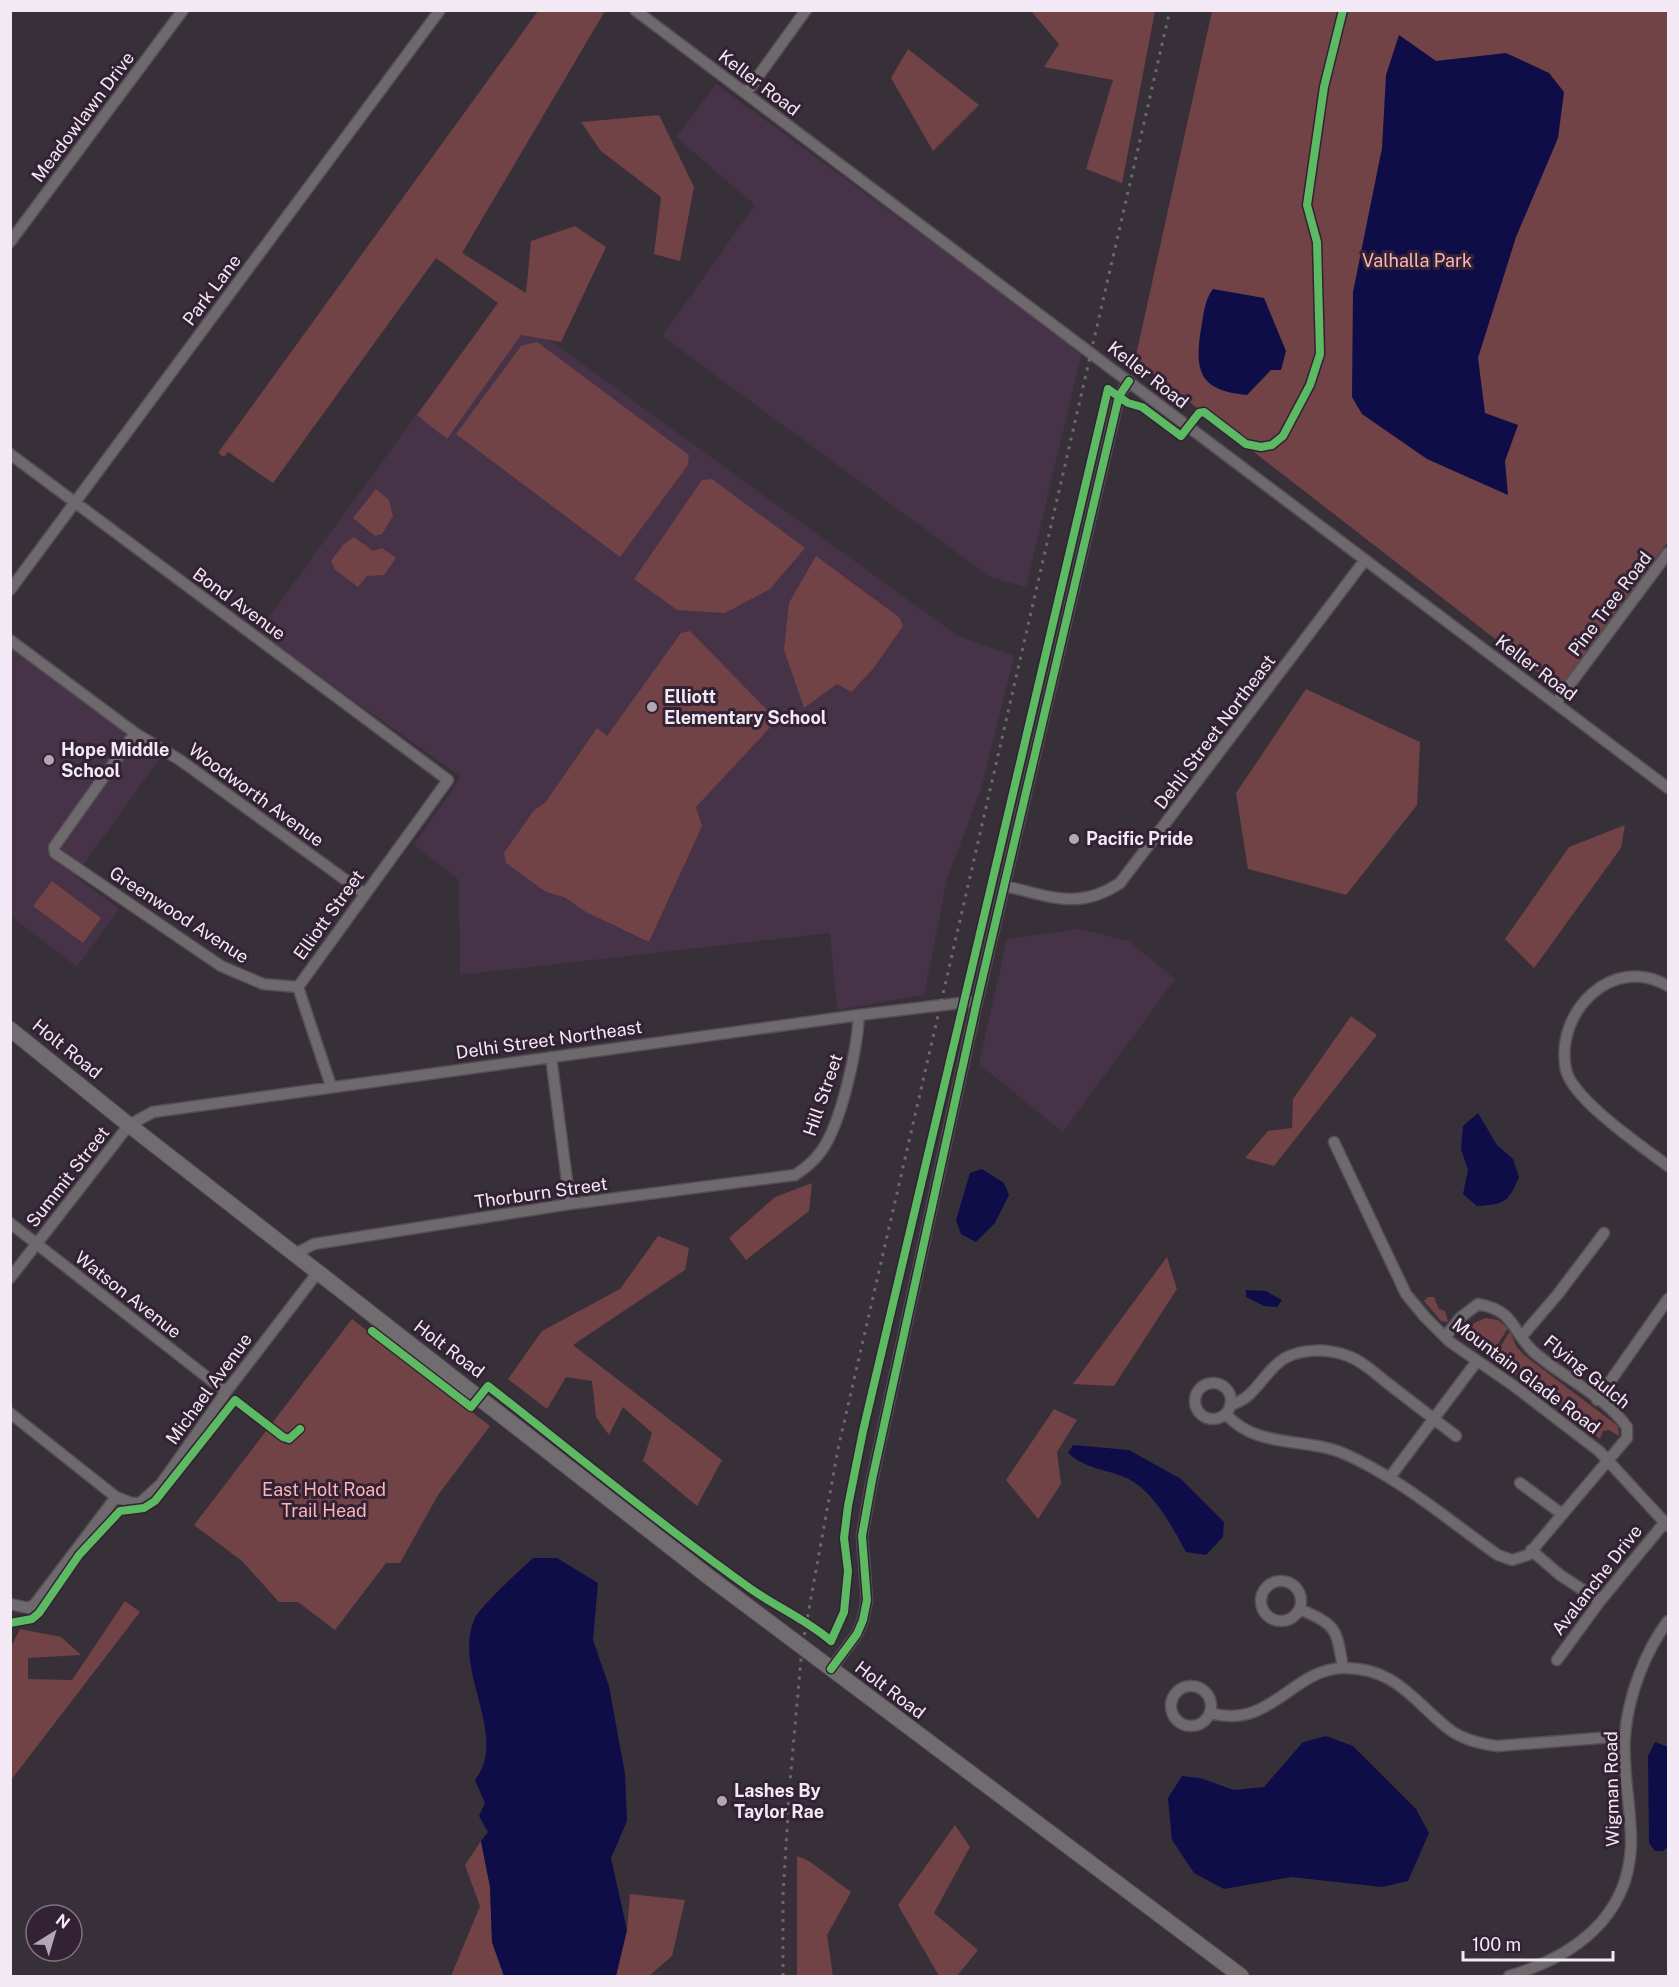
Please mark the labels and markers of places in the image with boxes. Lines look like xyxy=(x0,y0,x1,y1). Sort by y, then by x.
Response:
place label: Elliott Elementary School xyxy=(664,686,827,728)
marker: Elliott Elementary School xyxy=(645,700,659,714)
place label: Hope Middle School xyxy=(61,739,169,781)
marker: Hope Middle School xyxy=(42,753,56,767)
place label: Pacific Pride xyxy=(1086,828,1193,849)
marker: Pacific Pride xyxy=(1067,832,1081,846)
place label: Lashes By Taylor Rae xyxy=(734,1780,824,1822)
marker: Lashes By Taylor Rae xyxy=(715,1794,729,1808)

